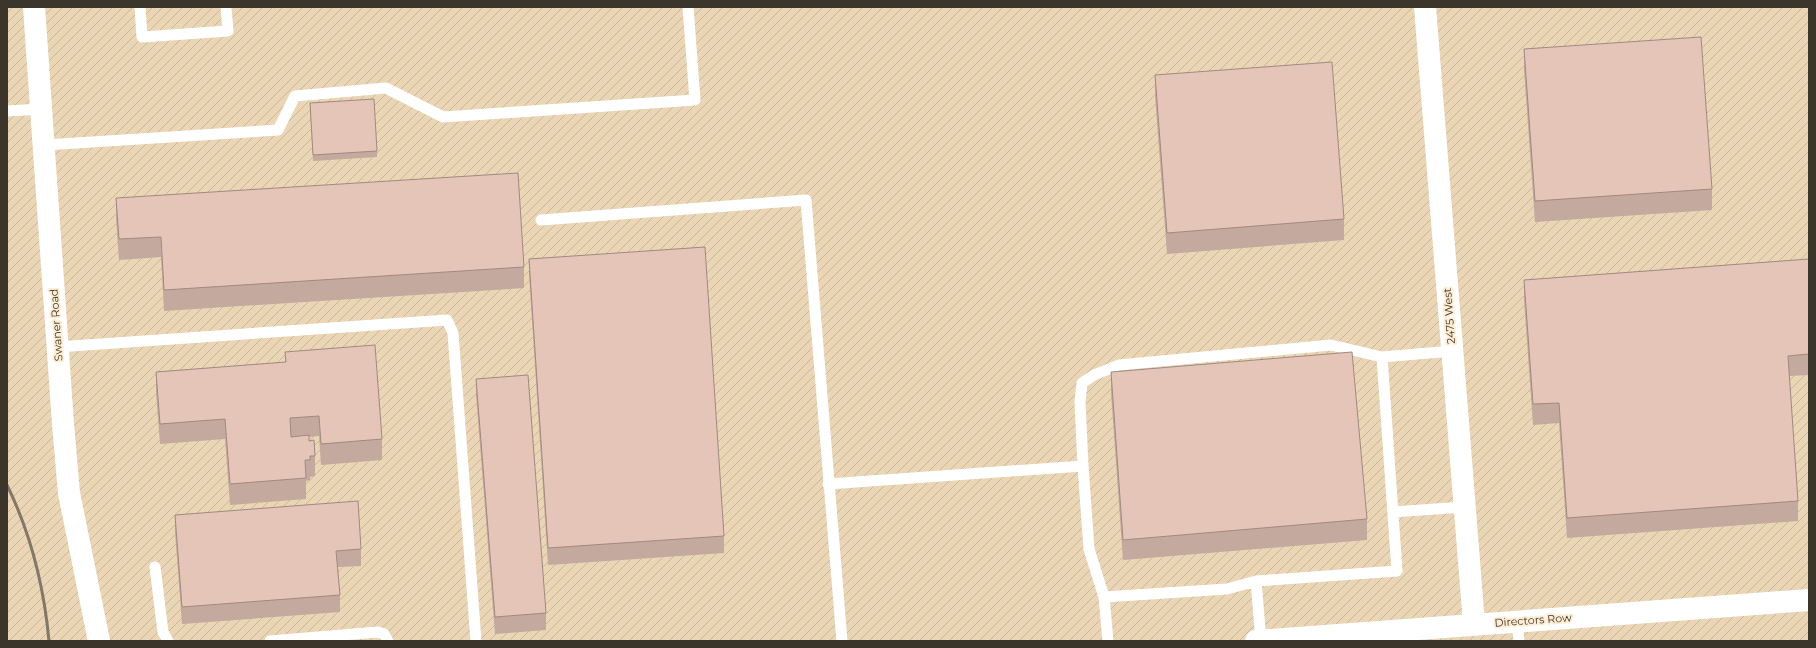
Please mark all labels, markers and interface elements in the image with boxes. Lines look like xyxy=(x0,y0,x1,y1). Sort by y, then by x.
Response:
street label: 2475 West xyxy=(1440,287,1458,345)
street label: Swaner Road xyxy=(46,288,66,362)
street label: Directors Row xyxy=(1494,610,1572,630)

